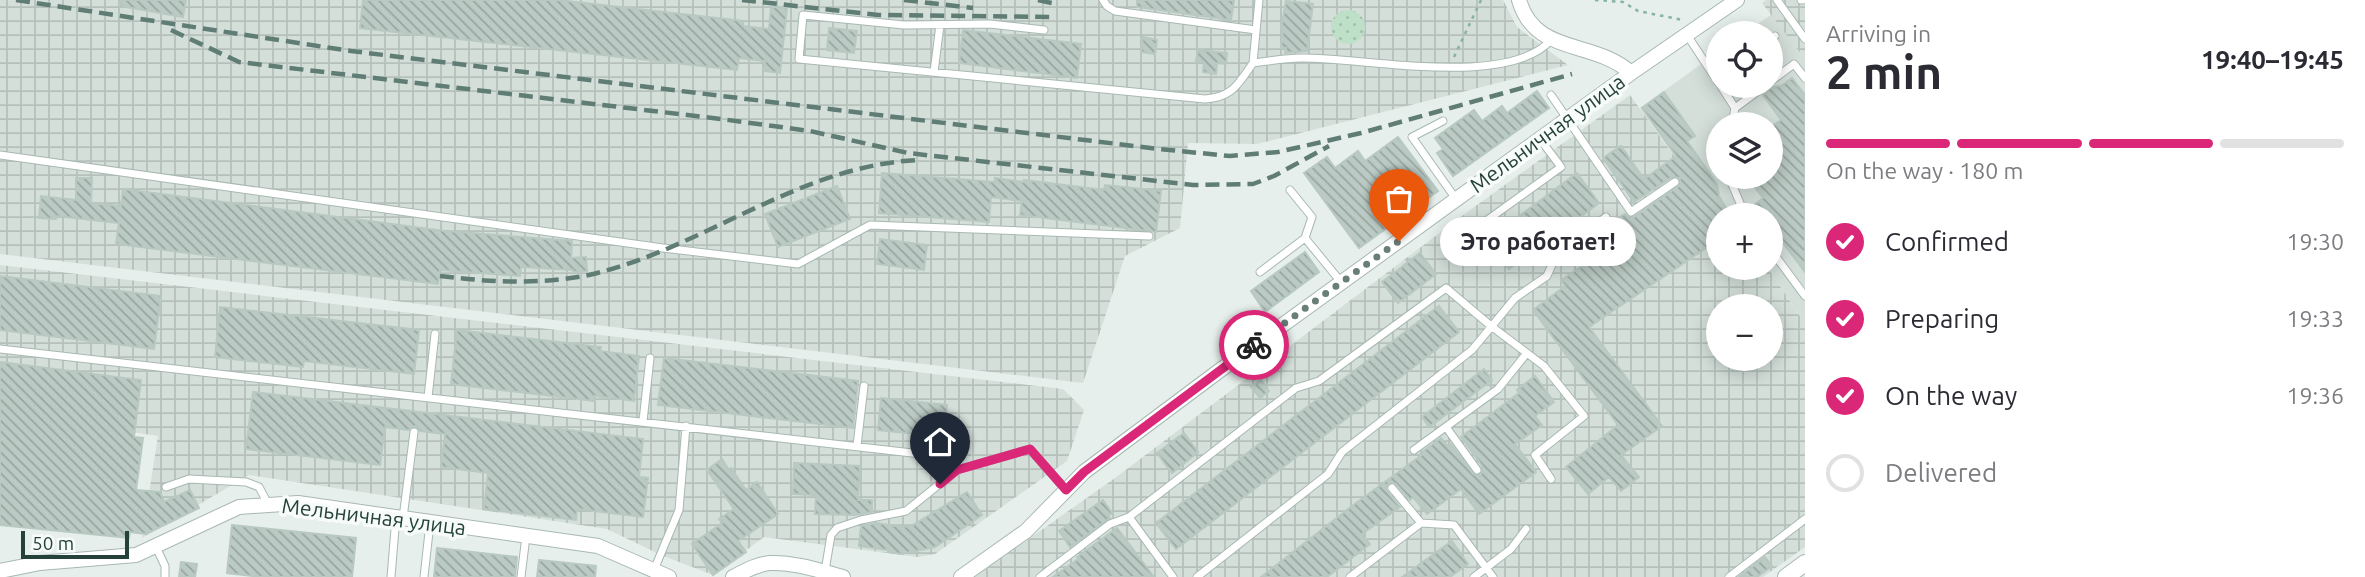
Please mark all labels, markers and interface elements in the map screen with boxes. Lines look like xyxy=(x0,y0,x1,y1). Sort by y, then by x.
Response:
map controls xyxy=(1706,21,1783,371)
button: locate xyxy=(1706,21,1783,98)
text: Arriving in xyxy=(1826,21,1931,46)
text: 19:40–19:45 xyxy=(2201,45,2344,74)
text: 2 min xyxy=(1826,46,1942,98)
street label: Мельничная улица xyxy=(1465,69,1629,197)
button: layers xyxy=(1706,112,1783,189)
text: On the way · 180 m xyxy=(1826,158,2023,183)
pin xyxy=(1369,169,1429,241)
icon: bag xyxy=(1380,180,1418,218)
button: + xyxy=(1706,203,1783,280)
callout: Это работает! xyxy=(1441,216,1637,266)
icon: check xyxy=(1826,223,1864,261)
text: Confirmed xyxy=(1885,227,2009,256)
text: Это работает! xyxy=(1460,229,1616,254)
text: 19:30 xyxy=(2286,229,2344,254)
button: − xyxy=(1706,294,1783,371)
icon: check xyxy=(1826,300,1864,338)
text: Preparing xyxy=(1885,304,1999,333)
text: 19:33 xyxy=(2286,306,2344,331)
courier xyxy=(1219,310,1289,380)
icon: bike xyxy=(1235,326,1273,364)
icon: check xyxy=(1826,377,1864,415)
text: On the way xyxy=(1885,381,2017,410)
text: 19:36 xyxy=(2286,383,2344,408)
pin xyxy=(910,412,970,484)
icon: home xyxy=(921,423,959,461)
text: Delivered xyxy=(1885,458,1997,487)
street label: Мельничная улица xyxy=(281,493,467,539)
scale bar xyxy=(21,528,130,560)
text: 50 m xyxy=(32,532,74,554)

